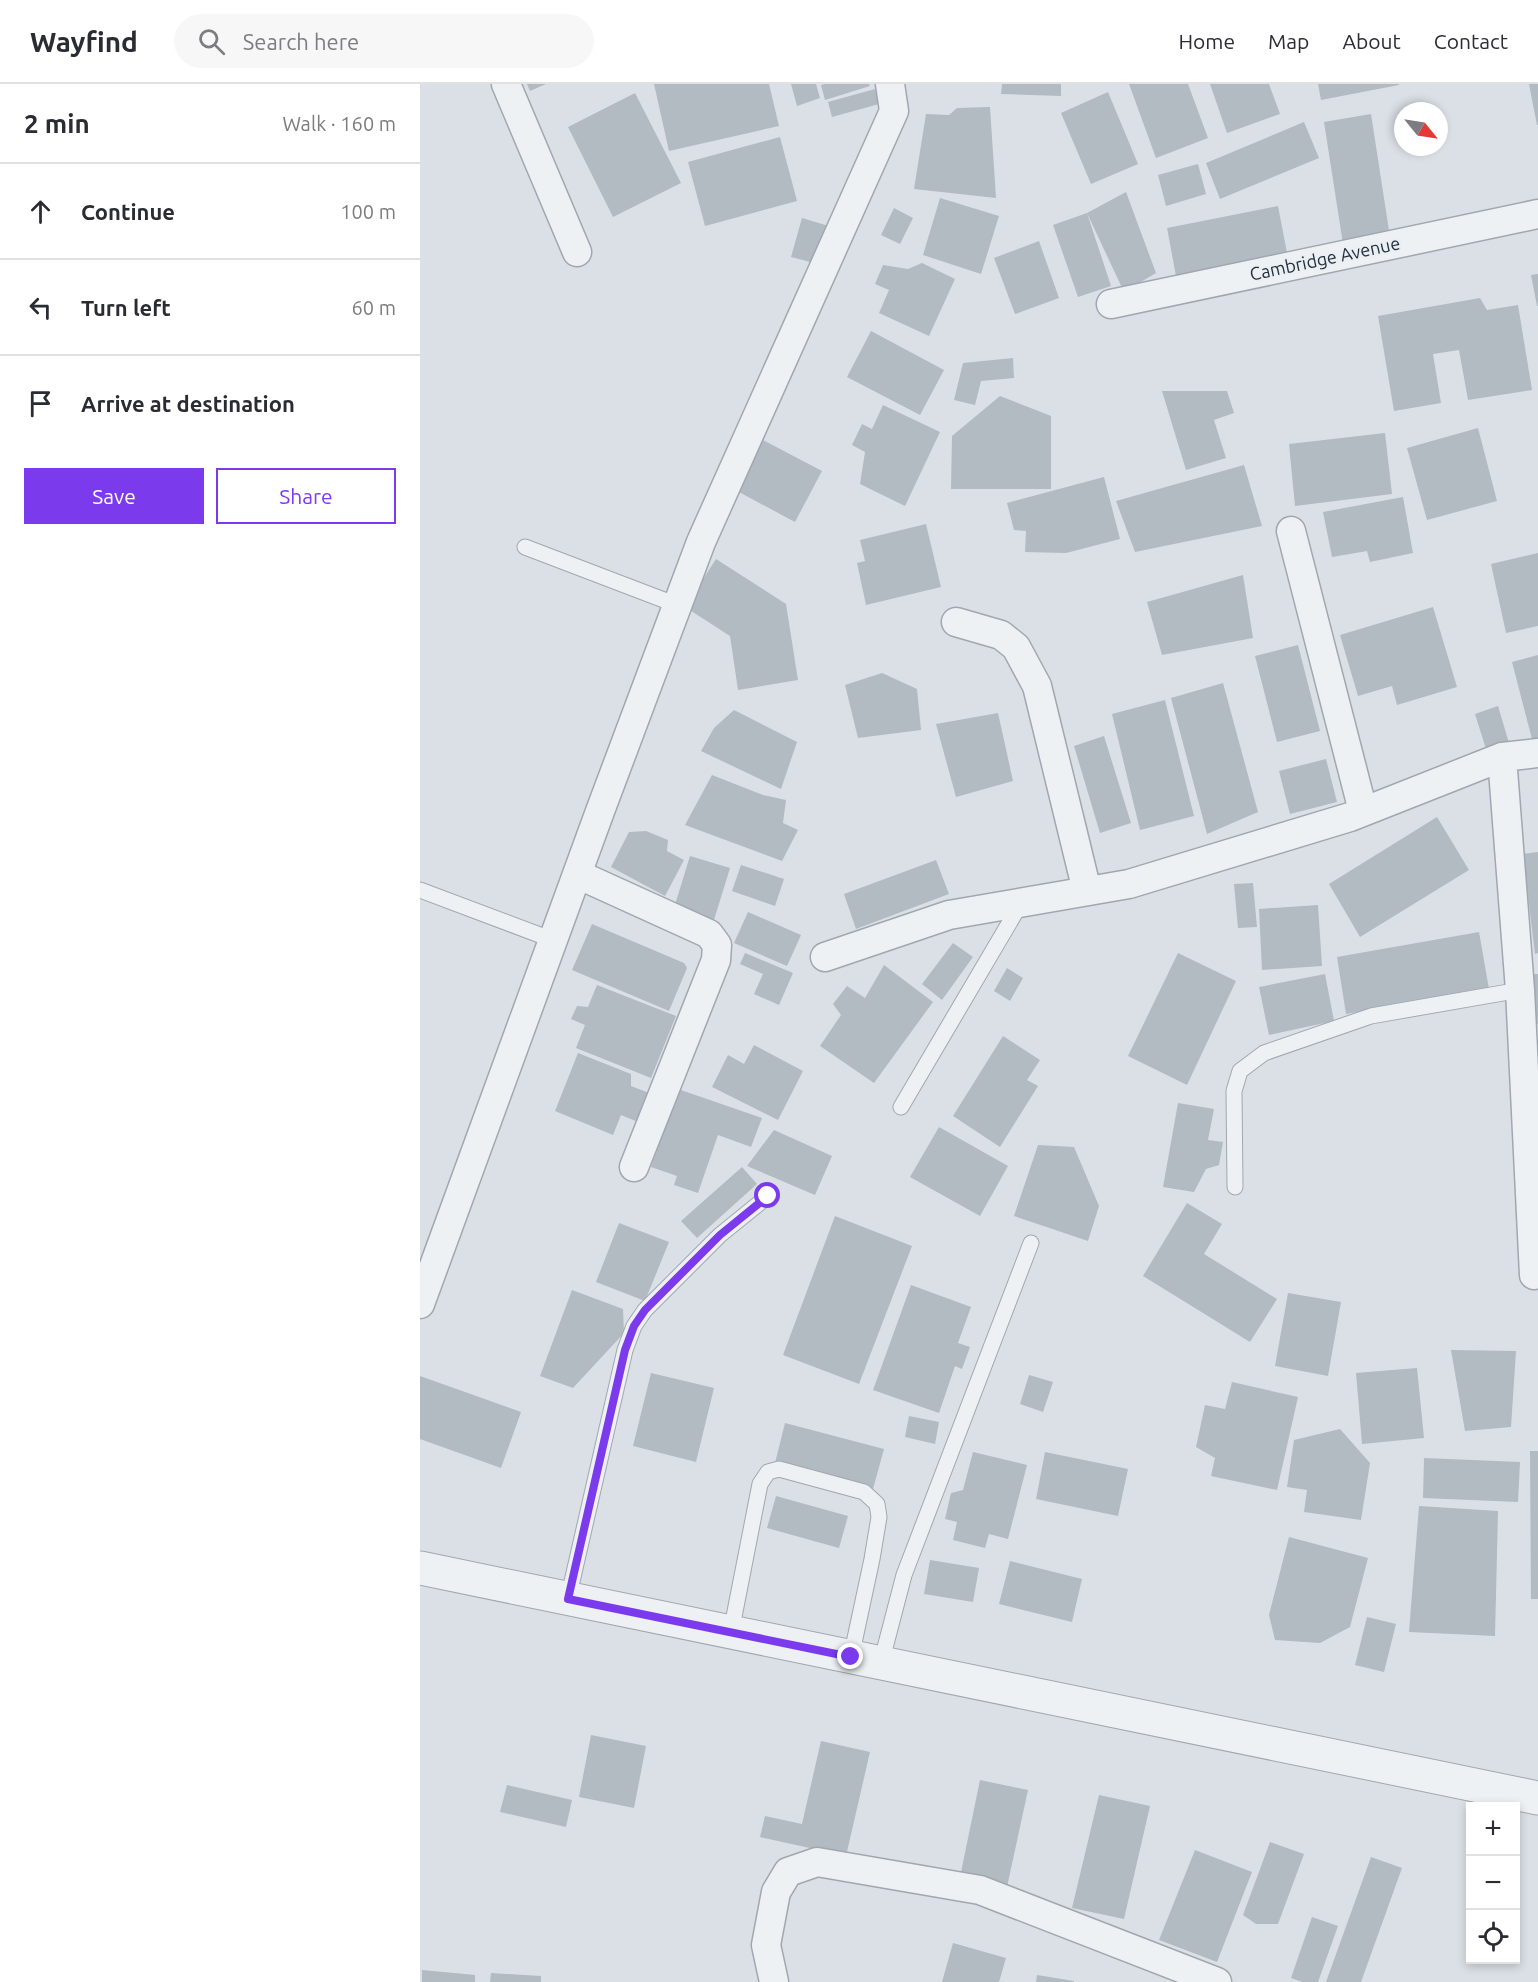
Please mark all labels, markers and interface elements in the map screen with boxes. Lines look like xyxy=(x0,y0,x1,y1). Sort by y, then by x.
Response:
search box xyxy=(174,14,594,68)
icon: search xyxy=(195,25,228,58)
text: Wayfind xyxy=(30,26,138,57)
text: Search here xyxy=(243,29,359,54)
text: Home xyxy=(1178,29,1235,53)
text: Map xyxy=(1268,29,1309,53)
text: About xyxy=(1342,29,1401,53)
text: Contact xyxy=(1434,29,1508,53)
north arrow xyxy=(1394,102,1448,156)
text: 2 min xyxy=(24,109,90,138)
text: Walk · 160 m xyxy=(283,112,396,135)
icon: ahead xyxy=(24,195,57,228)
text: Continue xyxy=(81,199,175,224)
text: 100 m xyxy=(340,200,396,223)
street label: Cambridge Avenue xyxy=(1248,232,1402,284)
icon: left xyxy=(24,291,57,324)
text: Turn left xyxy=(81,295,171,320)
text: 60 m xyxy=(352,296,396,319)
icon: arrive xyxy=(24,387,57,420)
text: Arrive at destination xyxy=(81,391,295,416)
button: Save xyxy=(24,468,204,524)
button: Share xyxy=(216,468,396,524)
route start xyxy=(754,1182,780,1208)
route end xyxy=(837,1643,863,1669)
map controls xyxy=(1466,1802,1520,1964)
button: + xyxy=(1466,1802,1520,1856)
button: − xyxy=(1466,1856,1520,1910)
button: locate xyxy=(1466,1910,1520,1964)

